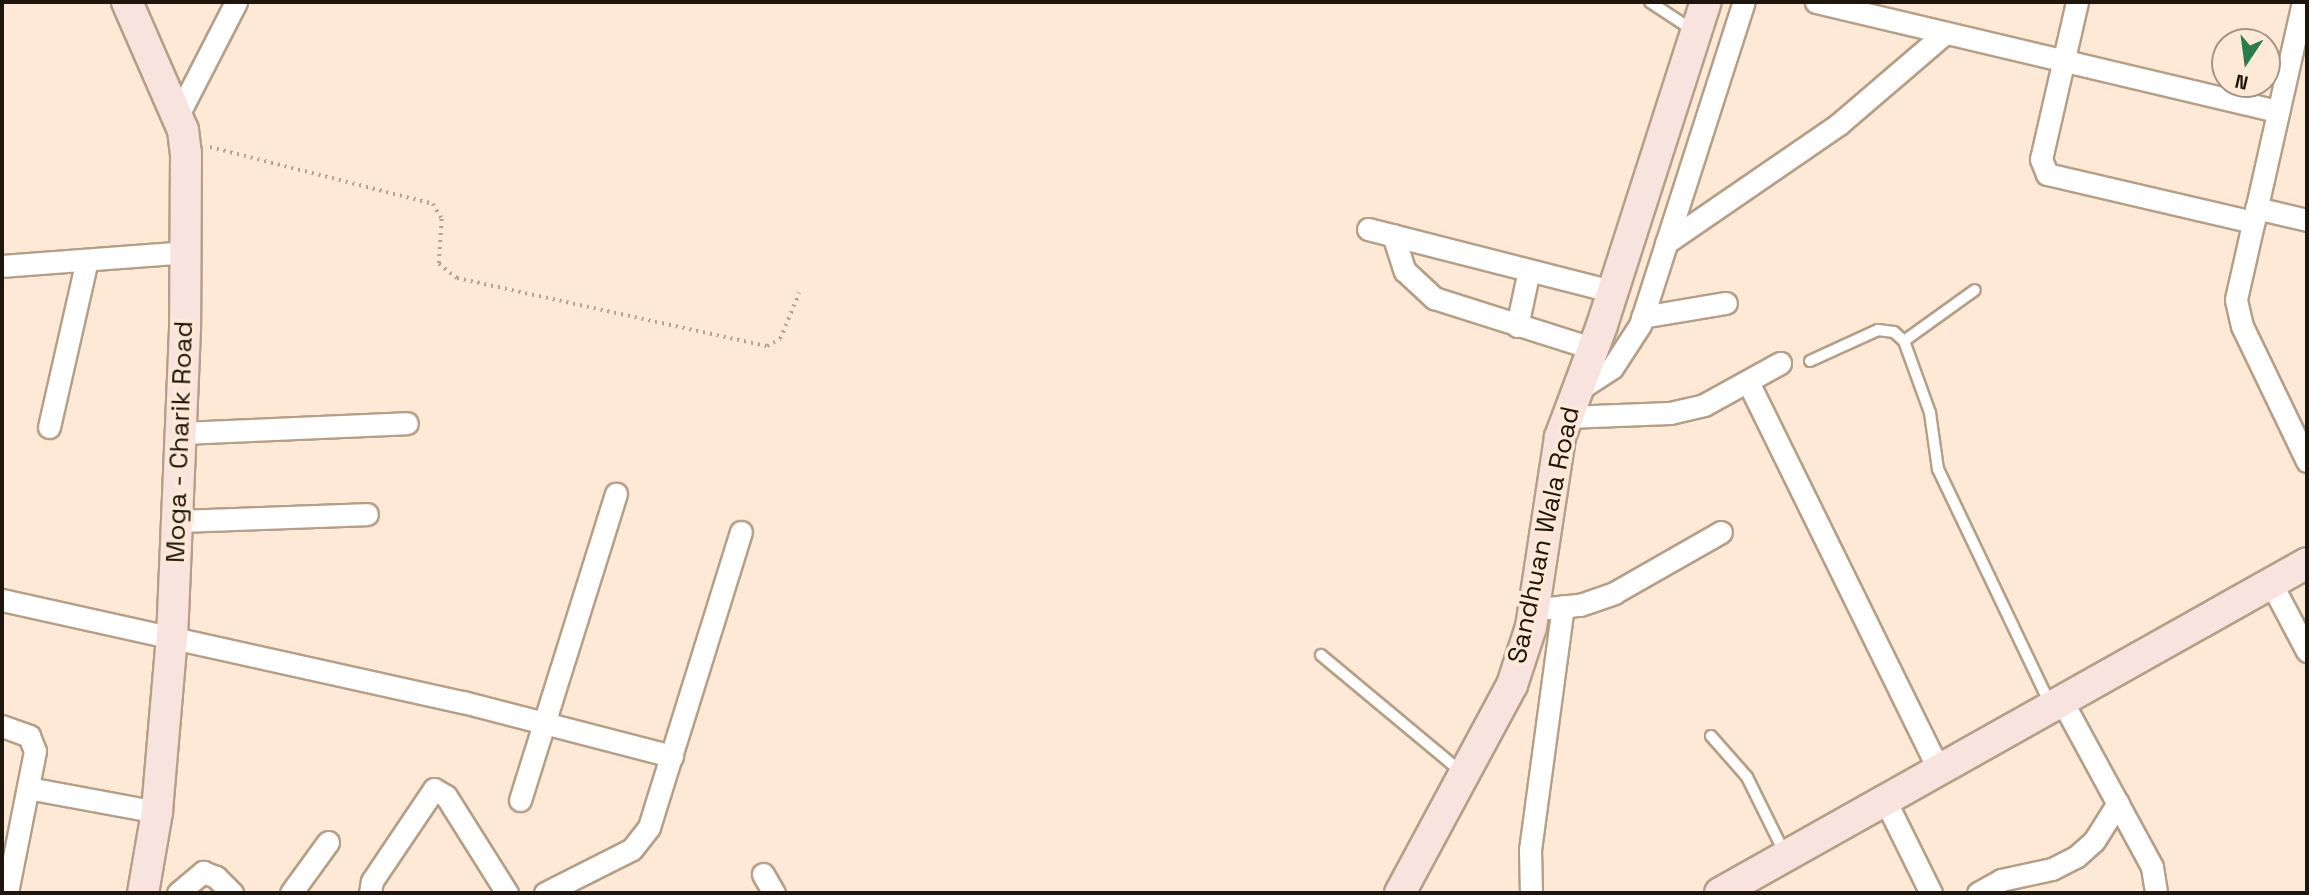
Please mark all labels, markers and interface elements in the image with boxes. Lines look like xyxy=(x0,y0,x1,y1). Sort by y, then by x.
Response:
north arrow xyxy=(2211,28,2281,98)
text: N xyxy=(2233,68,2251,96)
street label: Moga - Charik Road xyxy=(160,320,200,564)
street label: Sandhuan Wala Road xyxy=(1502,404,1586,666)

